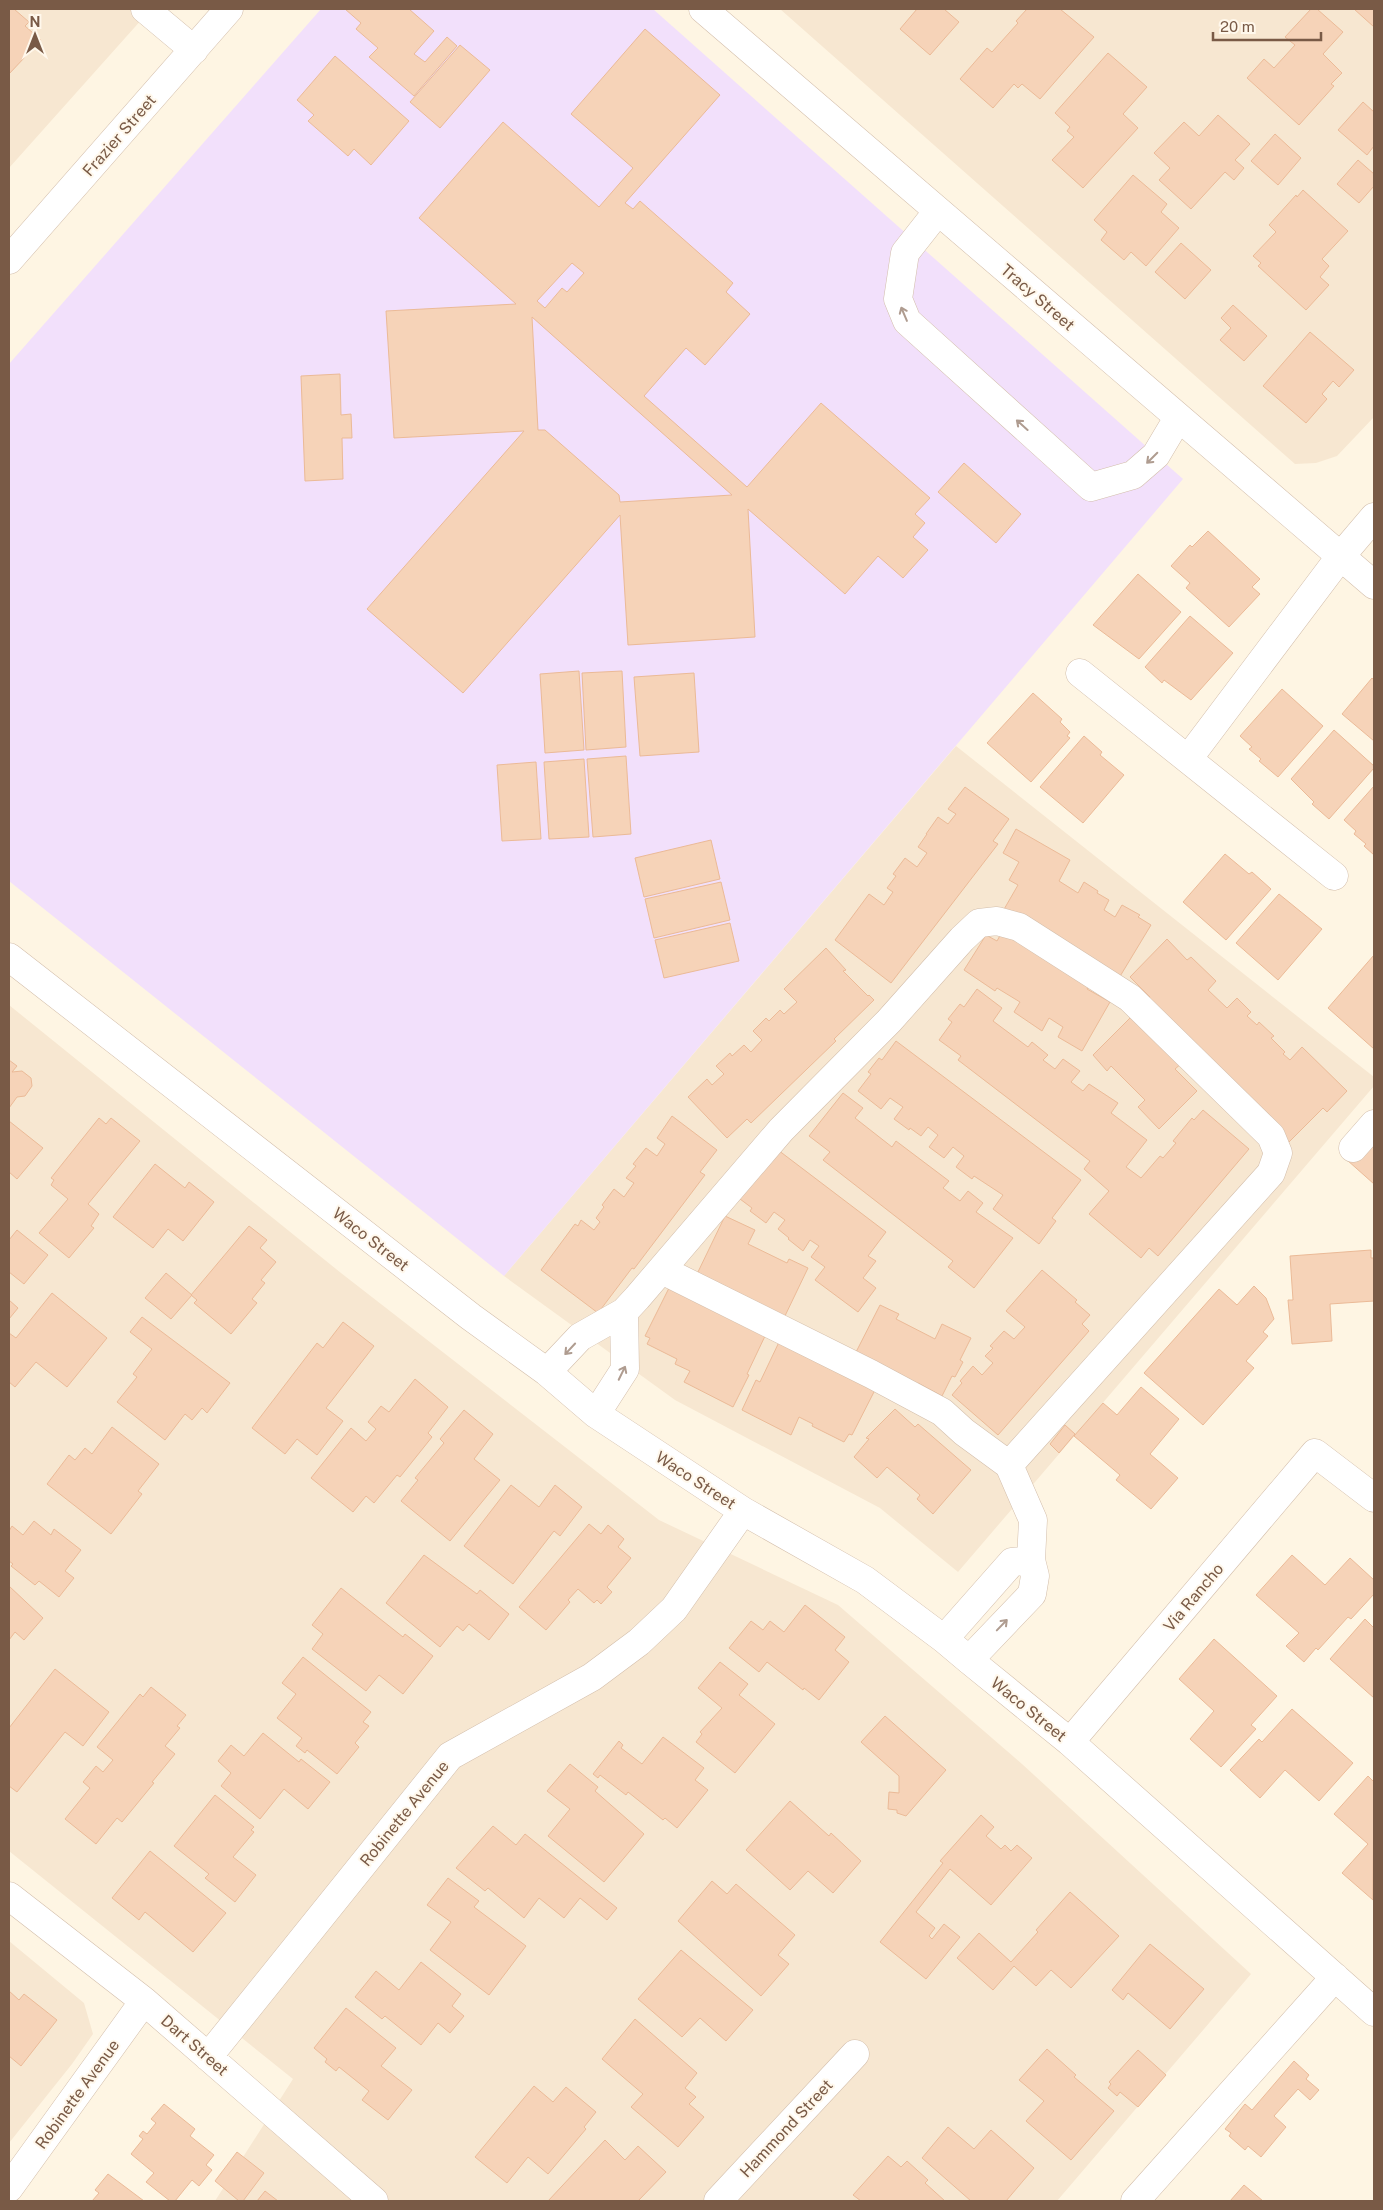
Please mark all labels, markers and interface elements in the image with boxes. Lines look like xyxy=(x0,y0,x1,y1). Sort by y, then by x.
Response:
north arrow xyxy=(10,10,60,60)
scale bar xyxy=(1213,10,1320,42)
text: N xyxy=(30,14,40,30)
text: 20 m xyxy=(1220,18,1255,35)
street label: Frazier Street xyxy=(79,91,160,180)
street label: Tracy Street xyxy=(997,260,1078,335)
one-way arrow xyxy=(899,307,909,322)
one-way arrow xyxy=(1015,419,1028,431)
one-way arrow xyxy=(1146,452,1158,464)
street label: Waco Street xyxy=(329,1204,413,1275)
one-way arrow xyxy=(564,1342,575,1355)
one-way arrow xyxy=(617,1366,627,1381)
street label: Waco Street xyxy=(652,1448,739,1513)
street label: Via Rancho xyxy=(1159,1559,1227,1635)
one-way arrow xyxy=(996,1619,1008,1632)
street label: Waco Street xyxy=(987,1673,1070,1746)
street label: Robinette Avenue xyxy=(356,1757,453,1870)
street label: Dart Street xyxy=(157,2011,232,2080)
street label: Robinette Avenue xyxy=(31,2036,123,2153)
street label: Hammond Street xyxy=(736,2075,837,2181)

